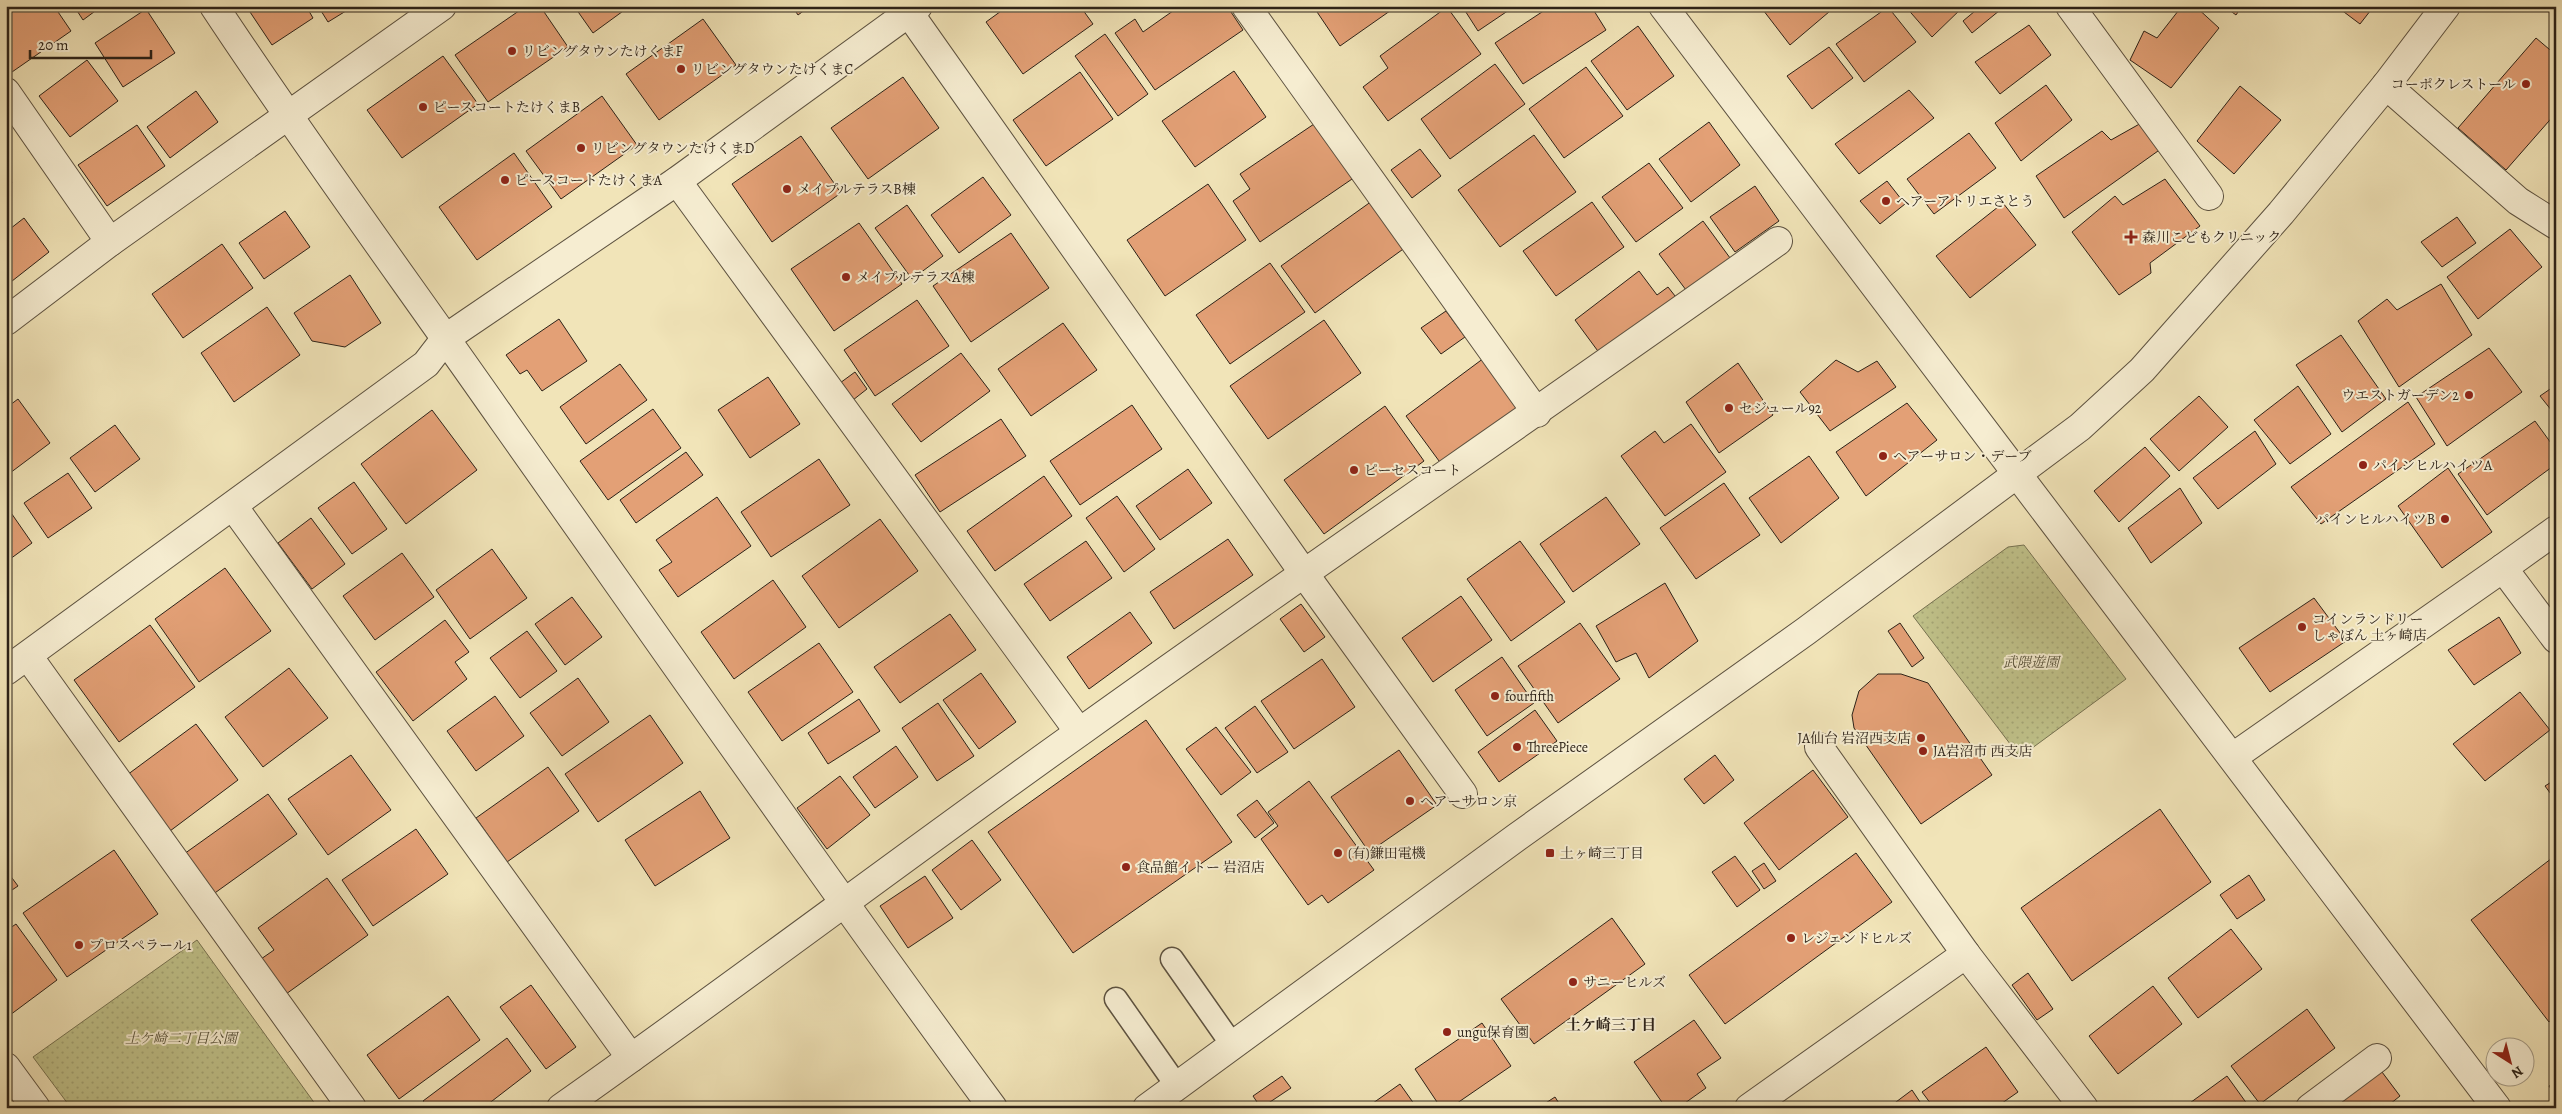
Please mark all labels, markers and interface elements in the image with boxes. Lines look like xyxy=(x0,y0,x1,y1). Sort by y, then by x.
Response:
scale bar xyxy=(30,28,151,60)
text: 20 m xyxy=(38,35,69,55)
place label: リビングタウンたけくまF xyxy=(522,42,683,61)
marker: リビングタウンたけくまF xyxy=(506,45,518,57)
place label: リビングタウンたけくまC xyxy=(691,60,853,79)
marker: リビングタウンたけくまC xyxy=(675,63,687,75)
place label: コーポクレストール xyxy=(2391,75,2516,94)
marker: コーポクレストール xyxy=(2520,78,2532,90)
place label: ピースコートたけくまB xyxy=(433,98,580,117)
marker: ピースコートたけくまB xyxy=(417,101,429,113)
place label: リビングタウンたけくまD xyxy=(591,139,754,158)
marker: リビングタウンたけくまD xyxy=(575,142,587,154)
place label: ピースコートたけくまA xyxy=(515,171,663,190)
marker: ピースコートたけくまA xyxy=(499,174,511,186)
place label: メイプルテラスB棟 xyxy=(797,180,916,199)
marker: メイプルテラスB棟 xyxy=(781,183,793,195)
place label: ヘアーアトリエさとう xyxy=(1896,192,2034,211)
marker: ヘアーアトリエさとう xyxy=(1880,195,1892,207)
place label: 森川こどもクリニック xyxy=(2142,228,2281,247)
marker: 森川こどもクリニック xyxy=(2124,230,2138,244)
place label: メイプルテラスA棟 xyxy=(856,268,975,287)
marker: メイプルテラスA棟 xyxy=(840,271,852,283)
place label: ウエストガーデン2 xyxy=(2341,386,2459,405)
marker: ウエストガーデン2 xyxy=(2463,389,2475,401)
place label: セジュール92 xyxy=(1739,399,1822,418)
marker: セジュール92 xyxy=(1723,402,1735,414)
place label: ヘアーサロン・デーブ xyxy=(1893,447,2031,466)
marker: ヘアーサロン・デーブ xyxy=(1877,450,1889,462)
place label: パインヒルハイツA xyxy=(2373,456,2493,475)
marker: パインヒルハイツA xyxy=(2357,459,2369,471)
place label: ピーセスコート xyxy=(1364,461,1461,480)
marker: ピーセスコート xyxy=(1348,464,1360,476)
place label: パインヒルハイツB xyxy=(2316,510,2435,529)
marker: パインヒルハイツB xyxy=(2439,513,2451,525)
place label: コインランドリー しゃぼん 土ヶ崎店 xyxy=(2312,610,2427,645)
marker: コインランドリー しゃぼん 土ヶ崎店 xyxy=(2296,621,2308,633)
park label: 武隈遊園 xyxy=(2003,653,2061,672)
place label: fourfifth xyxy=(1505,687,1555,706)
marker: fourfifth xyxy=(1489,690,1501,702)
place label: JA仙台 岩沼西支店 xyxy=(1798,729,1911,748)
marker: JA仙台 岩沼西支店 xyxy=(1915,732,1927,744)
place label: ThreePiece xyxy=(1527,738,1588,757)
marker: ThreePiece xyxy=(1511,741,1523,753)
place label: JA岩沼市 西支店 xyxy=(1933,742,2032,761)
marker: JA岩沼市 西支店 xyxy=(1917,745,1929,757)
place label: ヘアーサロン京 xyxy=(1420,792,1517,811)
marker: ヘアーサロン京 xyxy=(1404,795,1416,807)
place label: (有)鎌田電機 xyxy=(1348,844,1426,863)
place label: 土ヶ崎三丁目 xyxy=(1560,844,1644,863)
marker: (有)鎌田電機 xyxy=(1332,847,1344,859)
marker: 土ヶ崎三丁目 xyxy=(1544,847,1556,859)
place label: 食品館イトー 岩沼店 xyxy=(1136,858,1265,877)
marker: 食品館イトー 岩沼店 xyxy=(1120,861,1132,873)
place label: レジェンドヒルズ xyxy=(1801,929,1912,948)
marker: レジェンドヒルズ xyxy=(1785,932,1797,944)
place label: プロスペラール1 xyxy=(89,936,192,955)
marker: プロスペラール1 xyxy=(73,939,85,951)
place label: サニーヒルズ xyxy=(1583,973,1666,992)
marker: サニーヒルズ xyxy=(1567,976,1579,988)
district label: 土ケ崎三丁目 xyxy=(1566,1015,1656,1035)
place label: ungu保育園 xyxy=(1457,1023,1529,1042)
marker: ungu保育園 xyxy=(1441,1026,1453,1038)
park label: 土ケ崎二丁目公園 xyxy=(125,1029,239,1048)
north arrow xyxy=(2484,1036,2534,1086)
text: N xyxy=(2508,1061,2527,1083)

